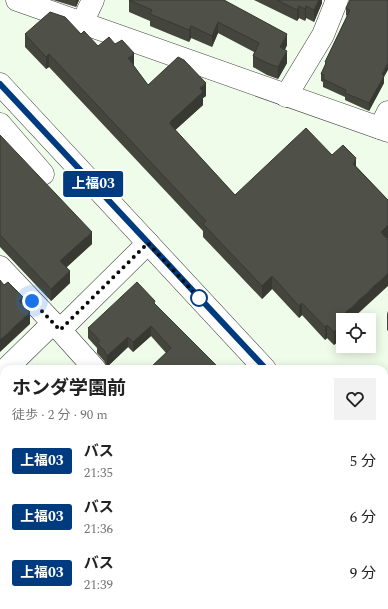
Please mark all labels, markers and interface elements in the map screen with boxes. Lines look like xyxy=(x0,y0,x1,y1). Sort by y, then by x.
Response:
line badge: 上福03 xyxy=(65,171,121,197)
text: 上福03 xyxy=(71,173,115,194)
unlabelled marker xyxy=(190,289,208,307)
your location xyxy=(22,291,42,311)
map controls xyxy=(336,313,376,353)
button: locate xyxy=(336,313,376,353)
text: ホンダ学園前 xyxy=(12,374,126,403)
button: heart xyxy=(334,378,376,420)
text: 徒歩 · 2 分 · 90 m xyxy=(12,405,108,425)
text: バス xyxy=(84,440,114,463)
text: 上福03 xyxy=(20,450,64,471)
text: 5 分 xyxy=(350,450,376,473)
text: 21:35 xyxy=(84,463,113,483)
text: バス xyxy=(84,496,114,519)
text: 上福03 xyxy=(20,506,64,527)
text: 6 分 xyxy=(350,506,376,529)
text: 21:36 xyxy=(84,519,113,539)
text: バス xyxy=(84,552,114,575)
text: 上福03 xyxy=(20,562,64,583)
text: 9 分 xyxy=(350,562,376,585)
text: 21:39 xyxy=(84,575,113,595)

